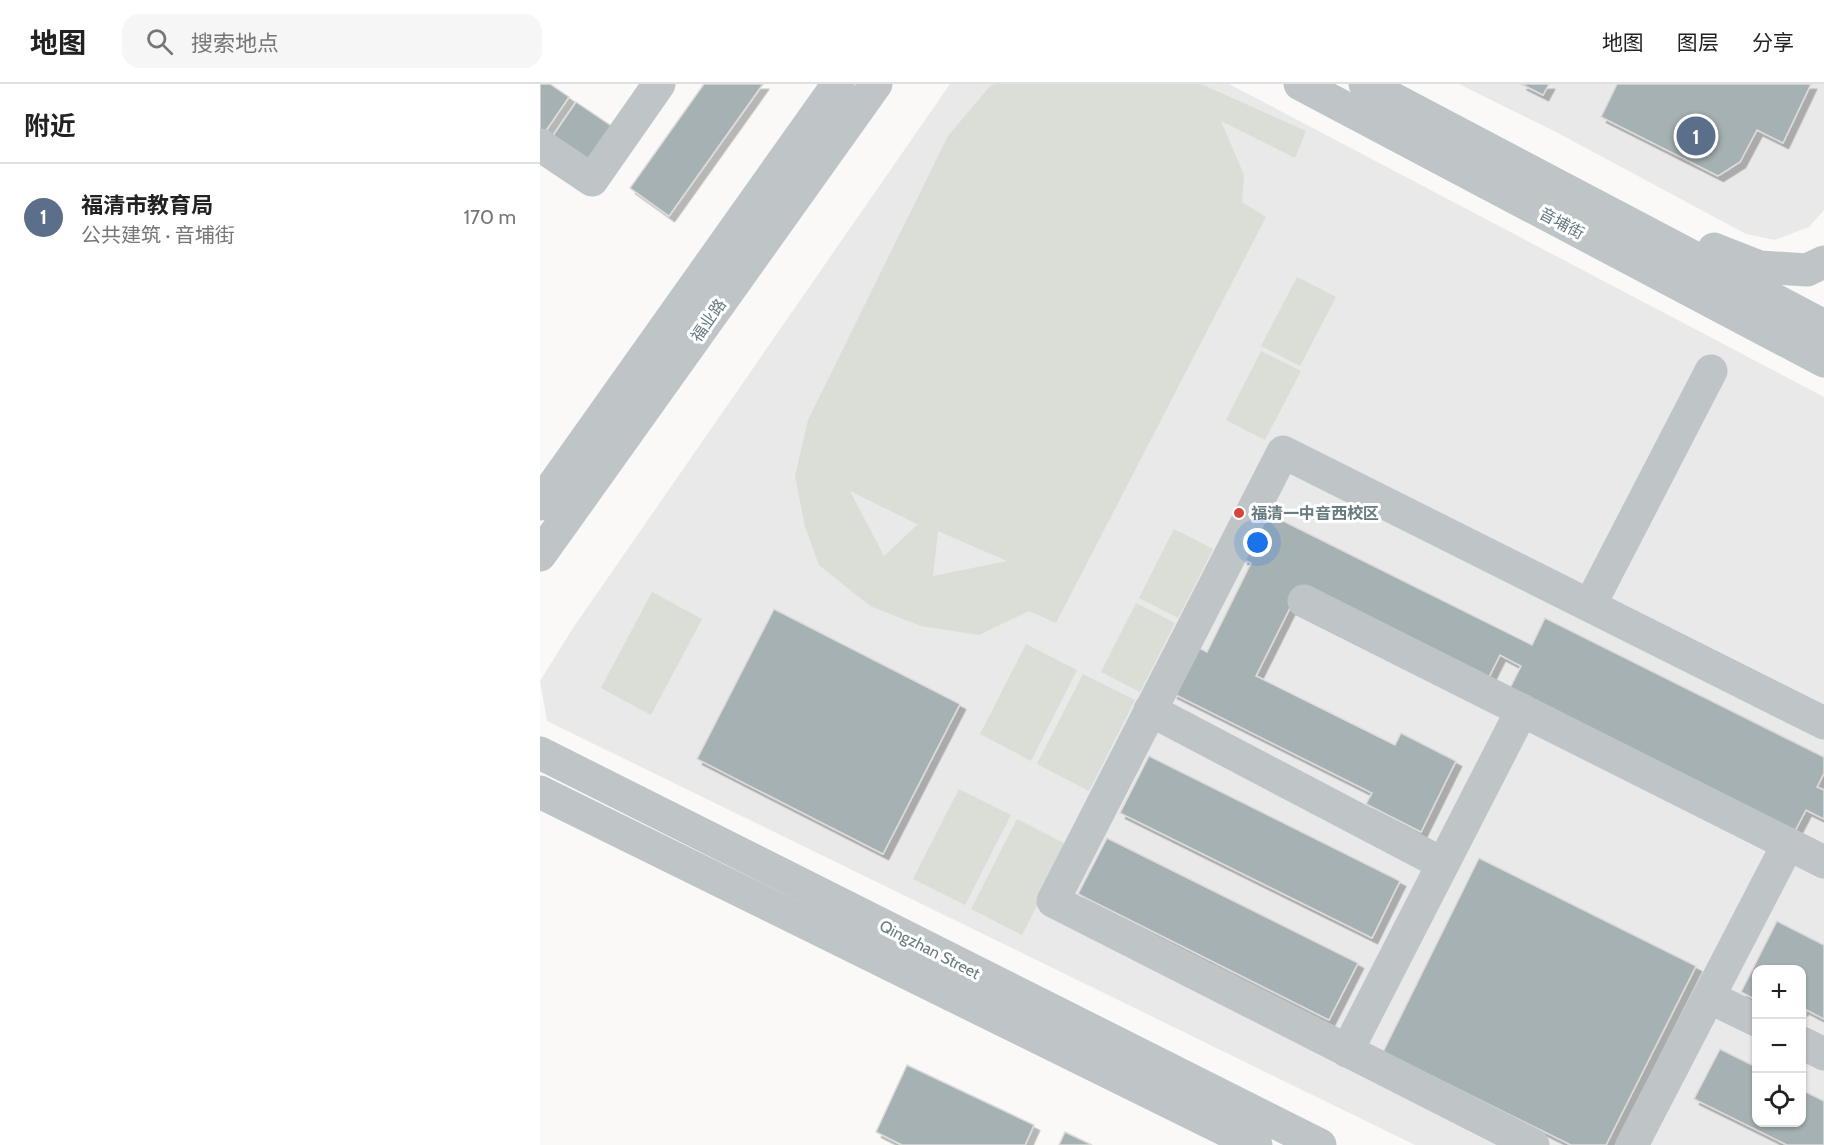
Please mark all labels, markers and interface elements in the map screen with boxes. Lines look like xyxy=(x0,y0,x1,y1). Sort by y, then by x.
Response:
search box xyxy=(122,14,542,68)
icon: search xyxy=(143,25,176,58)
text: 地图 xyxy=(30,26,86,60)
text: 搜索地点 xyxy=(191,30,279,57)
text: 地图 xyxy=(1602,30,1644,55)
text: 图层 xyxy=(1677,30,1719,55)
text: 分享 xyxy=(1752,30,1794,55)
text: 附近 xyxy=(24,110,76,142)
pin: 1 xyxy=(1676,113,1716,158)
text: 福清市教育局 xyxy=(81,192,213,219)
street label: 音埔街 xyxy=(1536,204,1587,243)
text: 1 xyxy=(40,205,47,229)
text: 170 m xyxy=(464,205,516,229)
text: 公共建筑 · 音埔街 xyxy=(81,223,235,247)
street label: 福业路 xyxy=(687,295,730,345)
place label: 福清一中音西校区 xyxy=(1251,504,1379,523)
marker: 福清一中音西校区 xyxy=(1232,506,1246,520)
your location xyxy=(1243,528,1272,557)
street label: Qingzhan Street xyxy=(876,916,984,983)
map controls xyxy=(1752,965,1806,1127)
button: + xyxy=(1752,965,1806,1019)
button: − xyxy=(1752,1019,1806,1073)
button: locate xyxy=(1752,1073,1806,1127)

